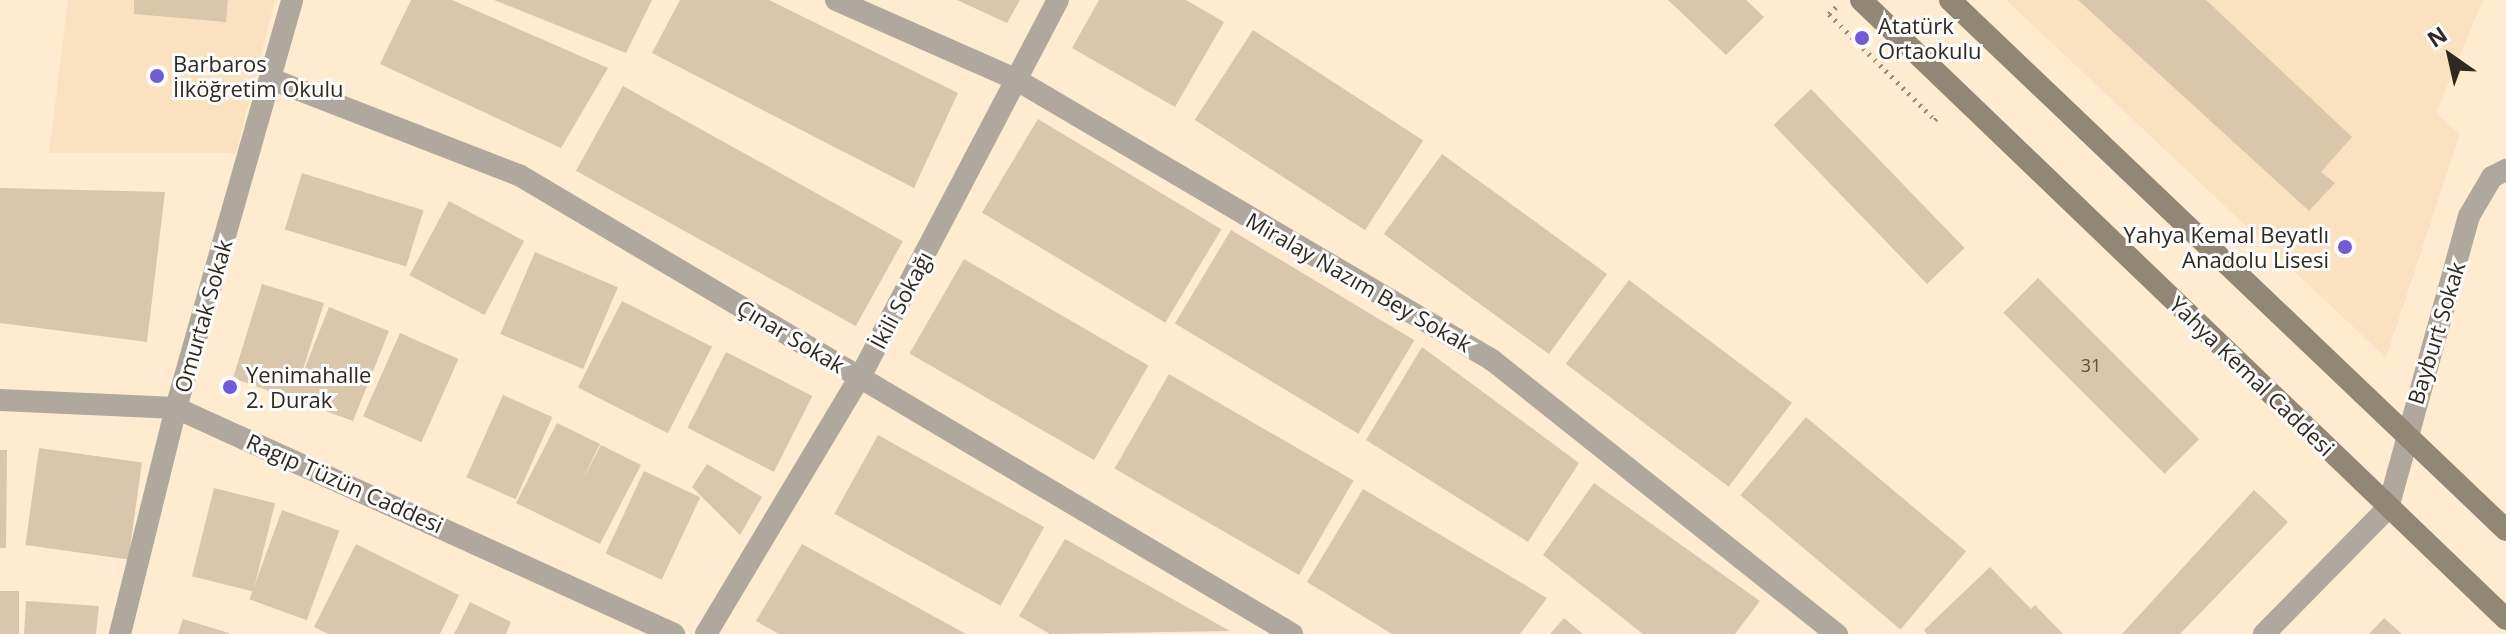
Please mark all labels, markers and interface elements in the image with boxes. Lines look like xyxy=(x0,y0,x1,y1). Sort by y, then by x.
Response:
place label: Atatürk Ortaokulu xyxy=(1878,12,1982,64)
north arrow xyxy=(2410,16,2490,96)
text: N xyxy=(2421,19,2452,54)
marker: Atatürk Ortaokulu xyxy=(1853,29,1871,47)
place label: Barbaros İlköğretim Okulu xyxy=(173,50,343,102)
marker: Barbaros İlköğretim Okulu xyxy=(148,67,166,85)
street label: Miralay Nazım Bey Sokak xyxy=(1242,207,1476,357)
place label: Yahya Kemal Beyatlı Anadolu Lisesi xyxy=(2124,221,2329,272)
street label: Omurtak Sokak xyxy=(169,236,237,396)
marker: Yahya Kemal Beyatlı Anadolu Lisesi xyxy=(2336,238,2354,256)
street label: İkili Sokağı xyxy=(864,247,938,353)
street label: Bayburt Sokak xyxy=(2402,259,2470,407)
street label: Yahya Kemal Caddesi xyxy=(2164,291,2340,461)
street label: Çınar Sokak xyxy=(733,294,849,378)
house number: 31 xyxy=(2081,354,2101,376)
place label: Yenimahalle 2. Durak xyxy=(246,361,371,412)
marker: Yenimahalle 2. Durak xyxy=(221,378,239,396)
street label: Ragıp Tüzün Caddesi xyxy=(243,428,447,538)

